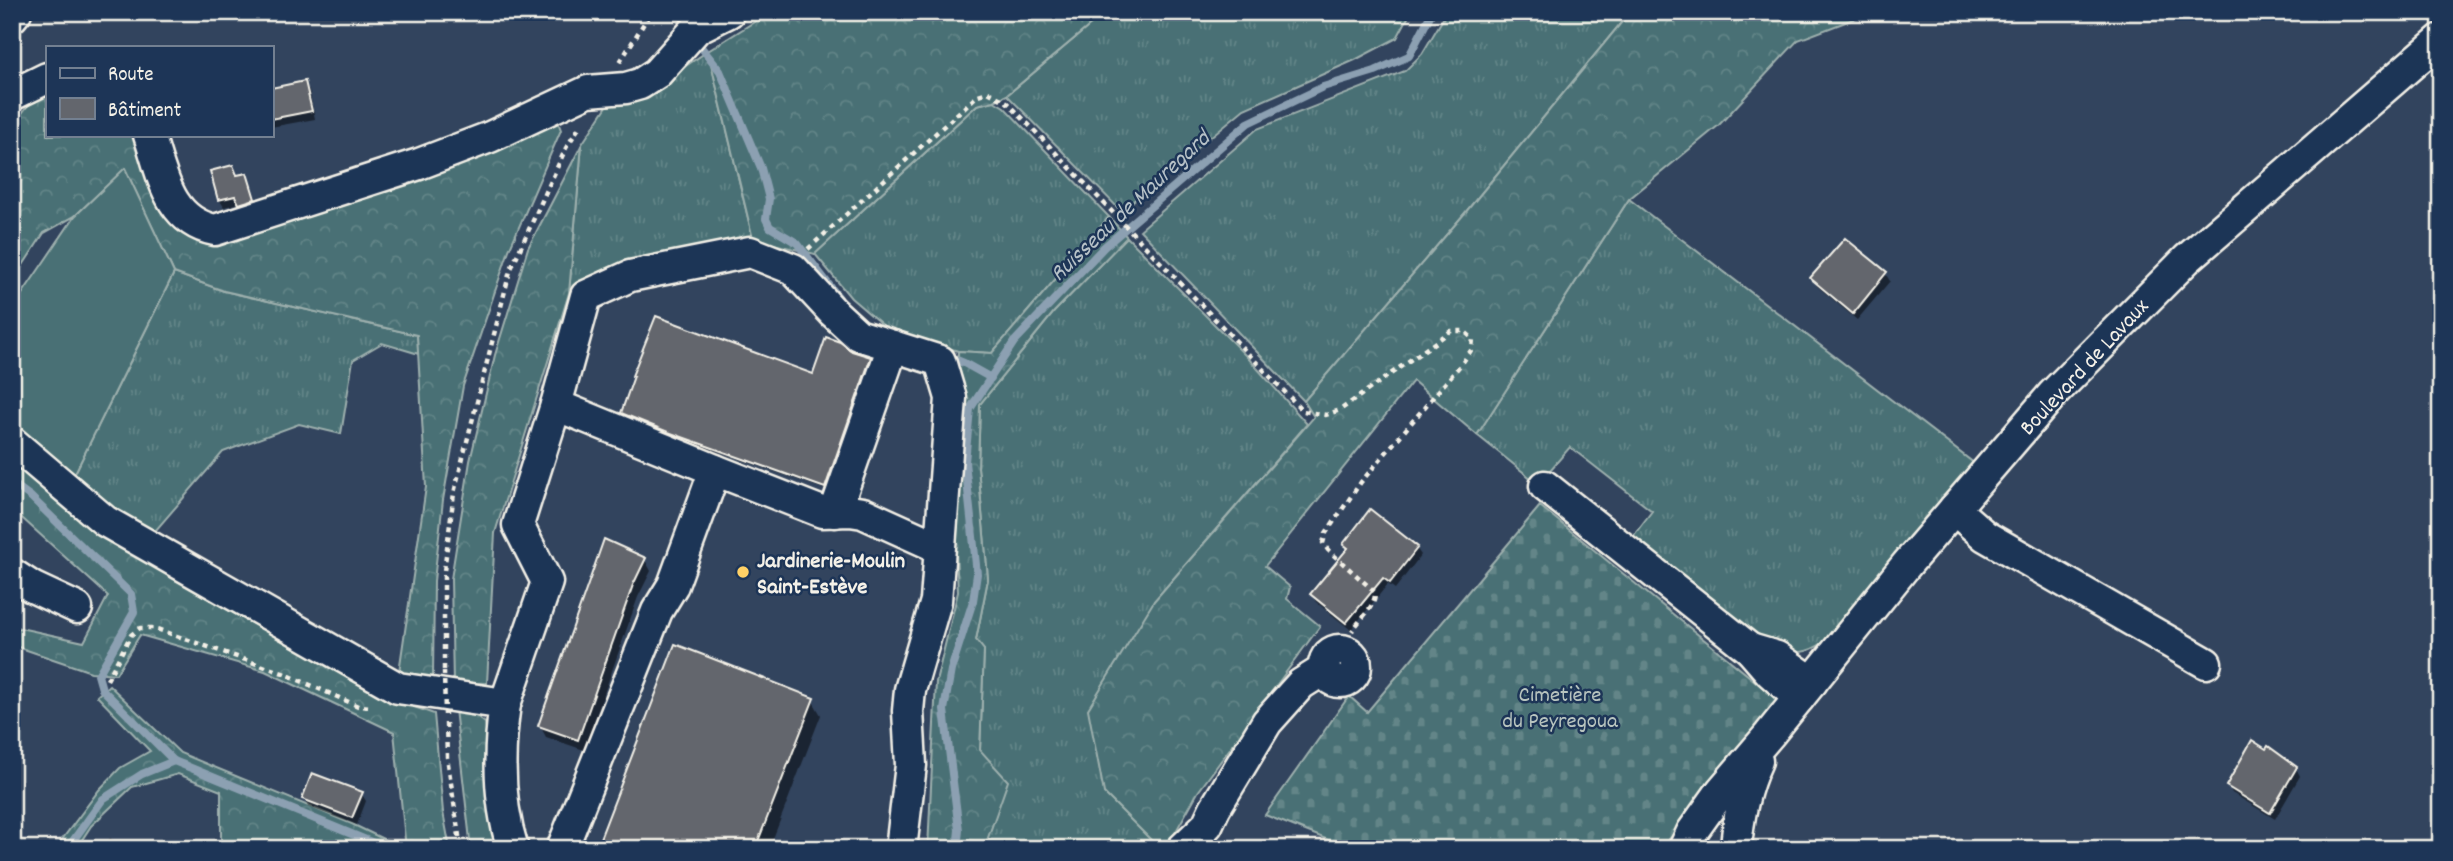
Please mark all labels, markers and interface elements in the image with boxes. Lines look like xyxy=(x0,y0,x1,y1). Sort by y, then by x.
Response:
legend xyxy=(46,46,273,136)
text: Route xyxy=(108,61,154,91)
text: Bâtiment xyxy=(108,97,181,127)
water label: Ruisseau de Mauregard xyxy=(1043,122,1221,291)
street label: Boulevard de Lavaux xyxy=(2013,292,2158,444)
place label: Jardinerie-Moulin Saint-Estève xyxy=(757,546,905,605)
marker: Jardinerie-Moulin Saint-Estève xyxy=(735,564,751,580)
park label: Cimetière du Peyregoua xyxy=(1502,680,1619,739)

